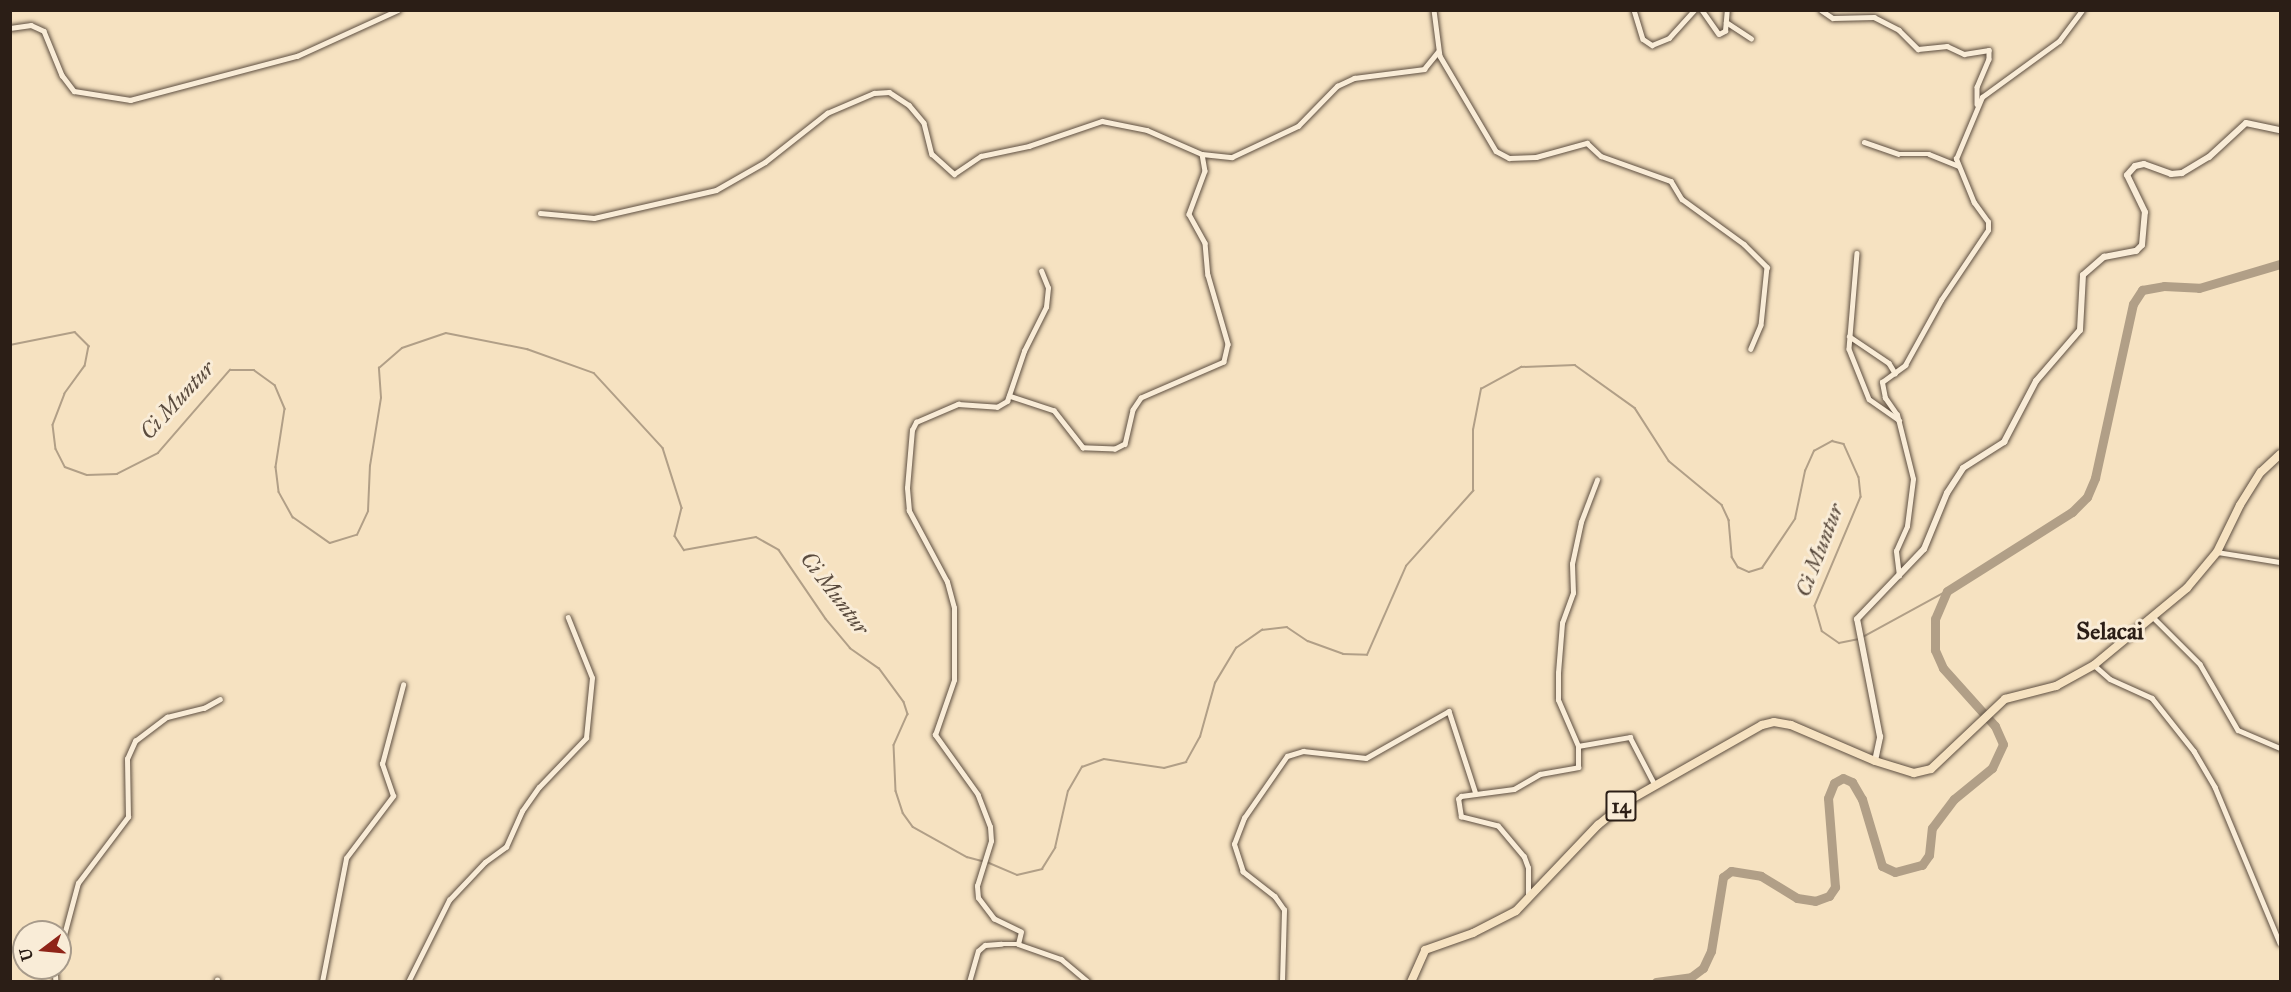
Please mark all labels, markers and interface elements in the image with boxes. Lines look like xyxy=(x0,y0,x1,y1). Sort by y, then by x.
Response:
water label: Ci Muntur xyxy=(134,355,220,445)
water label: Ci Muntur xyxy=(1789,500,1849,600)
water label: Ci Muntur xyxy=(795,546,875,640)
district label: Selacai xyxy=(2076,618,2144,646)
road number: 14 xyxy=(1604,789,1638,823)
north arrow xyxy=(12,920,72,980)
text: U xyxy=(15,946,37,963)

